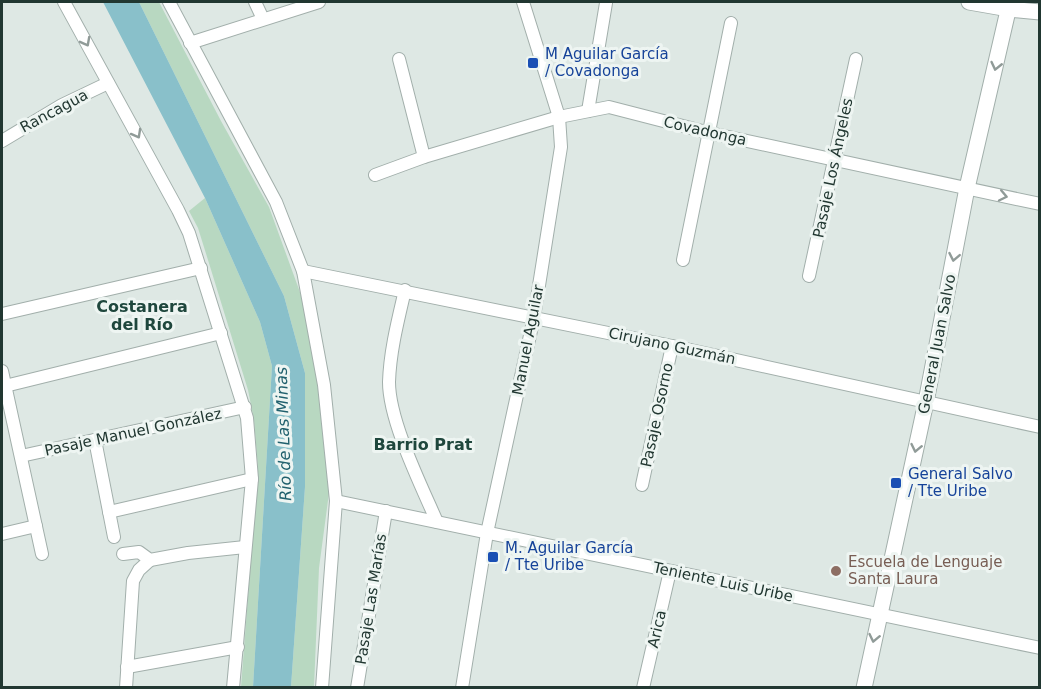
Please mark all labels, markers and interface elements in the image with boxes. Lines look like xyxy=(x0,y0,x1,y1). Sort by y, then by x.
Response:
one-way arrow xyxy=(79,36,90,47)
place label: M Aguilar García / Covadonga xyxy=(545,45,669,80)
marker: M Aguilar García / Covadonga xyxy=(526,56,540,70)
one-way arrow xyxy=(990,61,1003,71)
street label: Rancagua xyxy=(17,86,91,136)
street label: Pasaje Los Ángeles xyxy=(808,96,857,239)
street label: Covadonga xyxy=(662,113,748,149)
one-way arrow xyxy=(129,128,141,139)
one-way arrow xyxy=(998,189,1008,202)
one-way arrow xyxy=(948,251,961,261)
street label: General Juan Salvo xyxy=(915,272,959,416)
street label: Manuel Aguilar xyxy=(508,282,548,397)
district label: Costanera del Río xyxy=(96,297,188,334)
street label: Cirujano Guzmán xyxy=(607,324,737,368)
street label: Pasaje Osorno xyxy=(637,361,677,469)
water label: Río de Las Minas xyxy=(272,367,295,501)
street label: Pasaje Manuel González xyxy=(43,404,223,460)
district label: Barrio Prat xyxy=(374,435,473,454)
one-way arrow xyxy=(910,443,923,453)
place label: General Salvo / Tte Uribe xyxy=(908,465,1013,500)
marker: General Salvo / Tte Uribe xyxy=(889,476,903,490)
street label: Pasaje Las Marías xyxy=(352,532,390,666)
place label: M. Aguilar García / Tte Uribe xyxy=(505,539,634,574)
marker: M. Aguilar García / Tte Uribe xyxy=(486,550,500,564)
place label: Escuela de Lenguaje Santa Laura xyxy=(848,553,1002,588)
street label: Teniente Luis Uribe xyxy=(650,558,795,606)
marker: Escuela de Lenguaje Santa Laura xyxy=(829,564,843,578)
street label: Arica xyxy=(644,608,670,650)
one-way arrow xyxy=(869,633,882,643)

